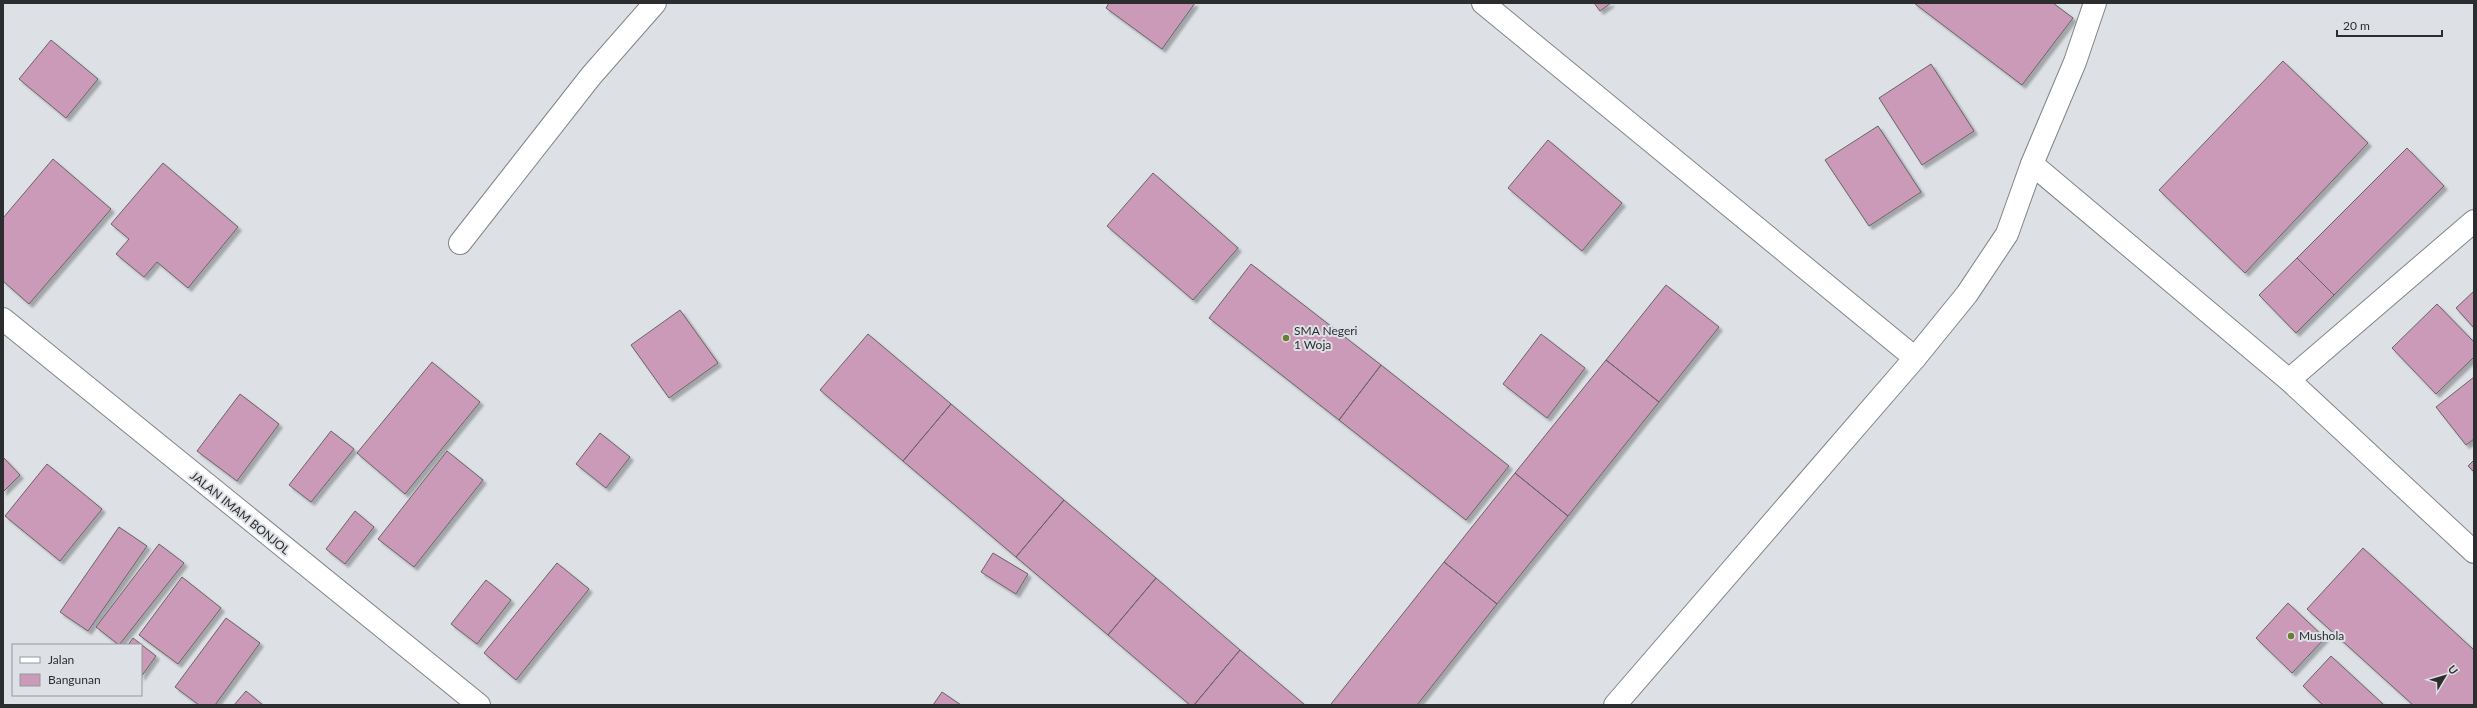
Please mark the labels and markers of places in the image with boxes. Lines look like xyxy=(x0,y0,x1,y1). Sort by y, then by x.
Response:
place label: SMA Negeri 1 Woja xyxy=(1294,323,1358,352)
marker: SMA Negeri 1 Woja xyxy=(1281,333,1291,343)
place label: Mushola xyxy=(2299,628,2344,643)
marker: Mushola xyxy=(2286,631,2296,641)

